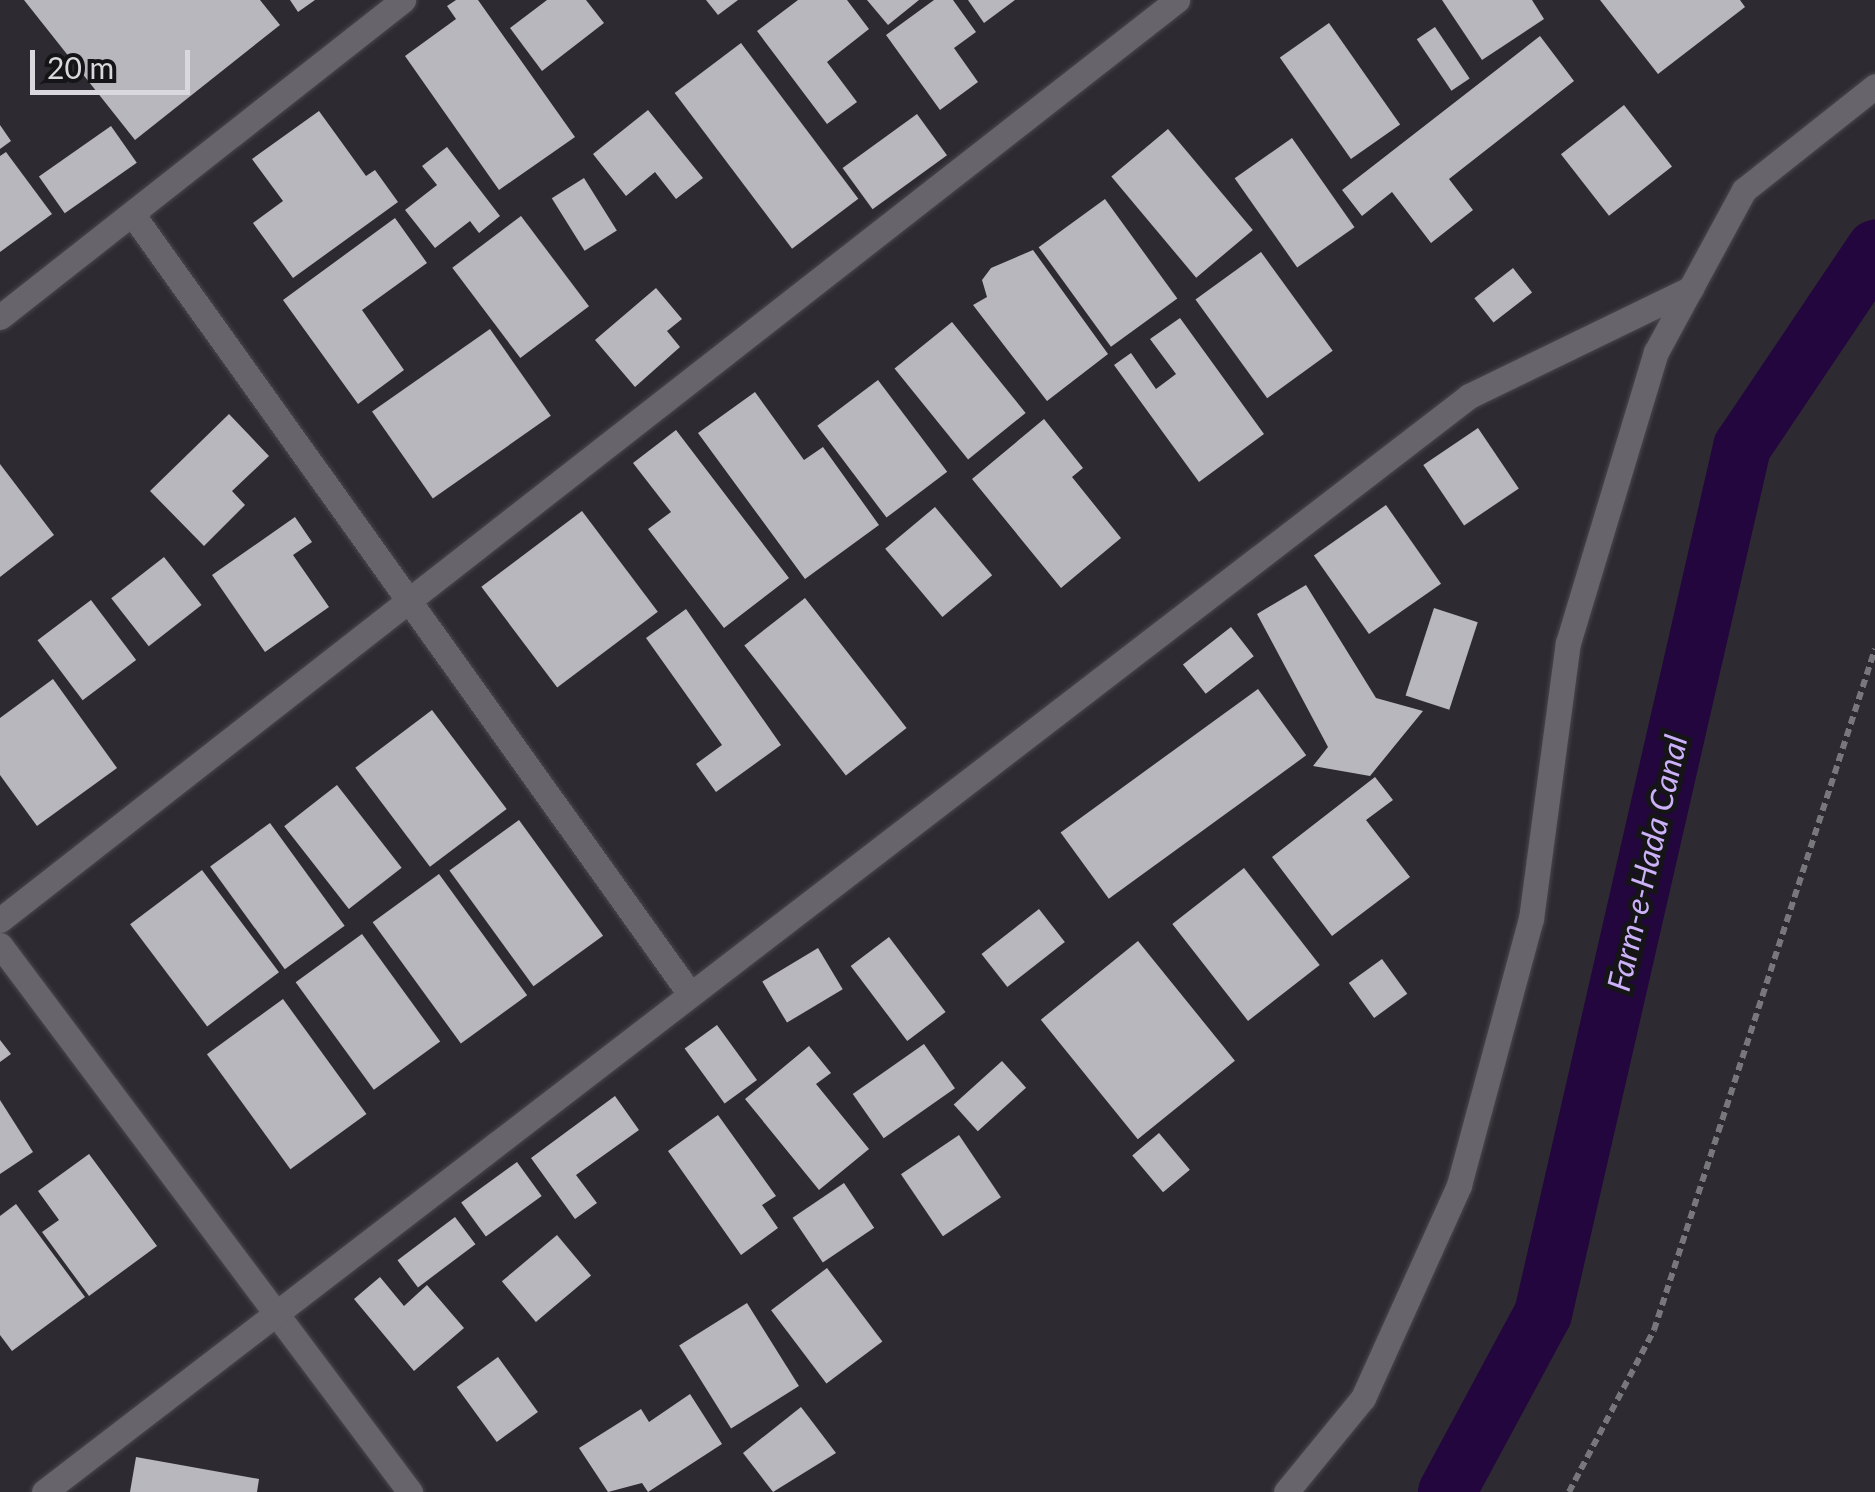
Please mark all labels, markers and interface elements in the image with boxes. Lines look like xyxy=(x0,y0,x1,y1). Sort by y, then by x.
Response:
scale bar xyxy=(35,30,195,92)
text: 20 m xyxy=(47,49,114,85)
water label: Farm-e-Hada Canal xyxy=(1599,731,1695,995)

